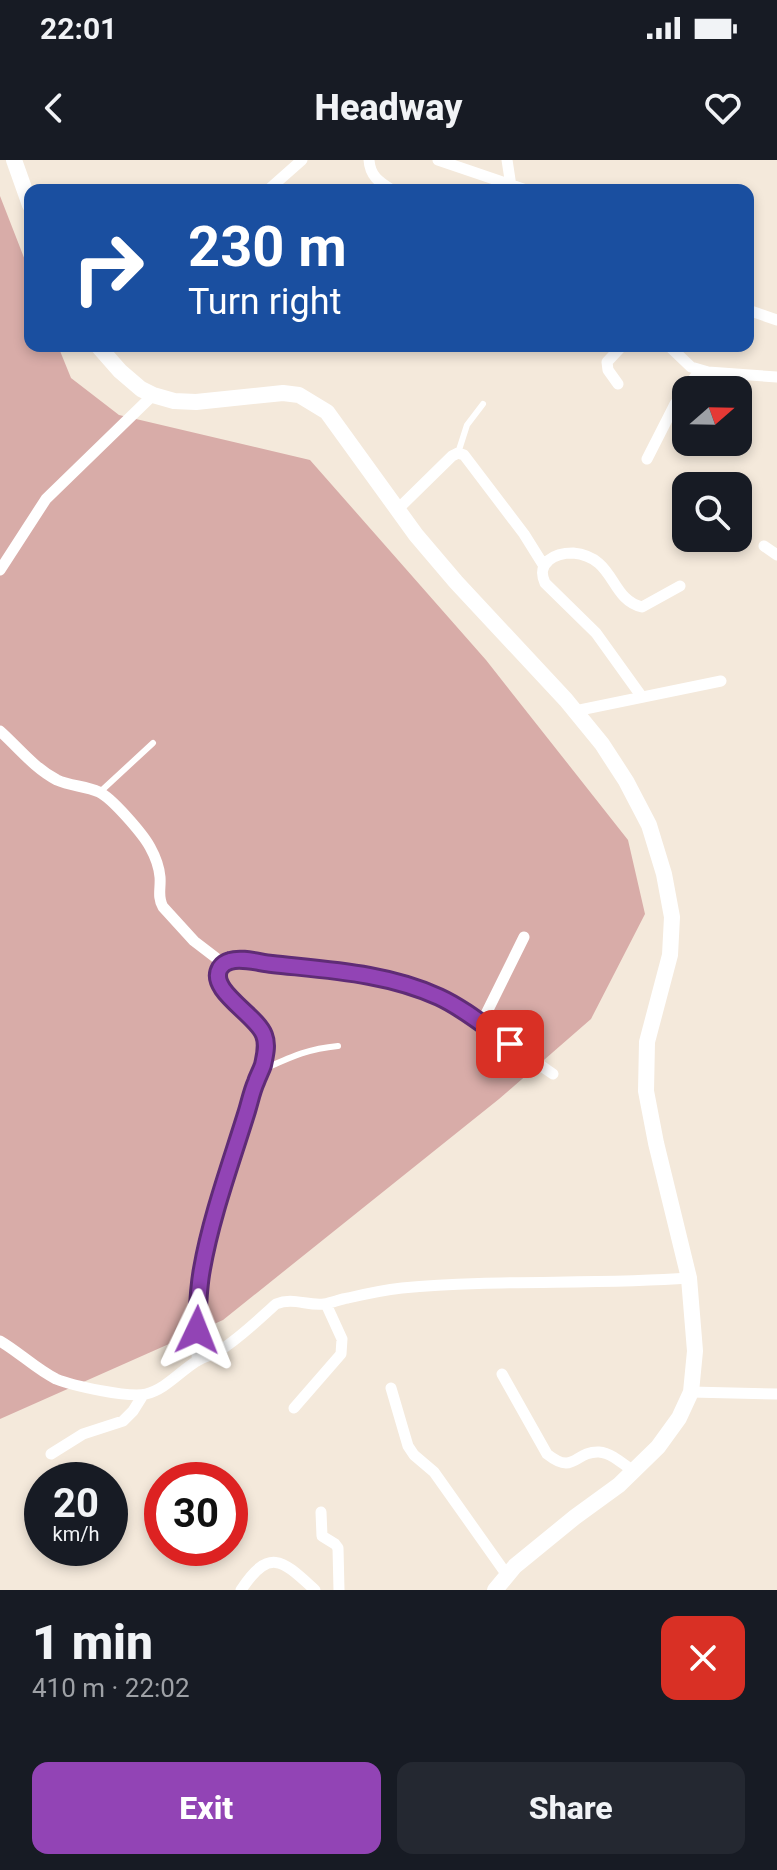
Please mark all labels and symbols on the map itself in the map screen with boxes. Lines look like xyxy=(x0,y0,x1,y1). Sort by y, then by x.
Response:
north arrow xyxy=(672,376,752,456)
pin xyxy=(476,1010,544,1078)
position arrow xyxy=(155,1288,239,1372)
speed limit sign: 30 xyxy=(144,1462,248,1566)

